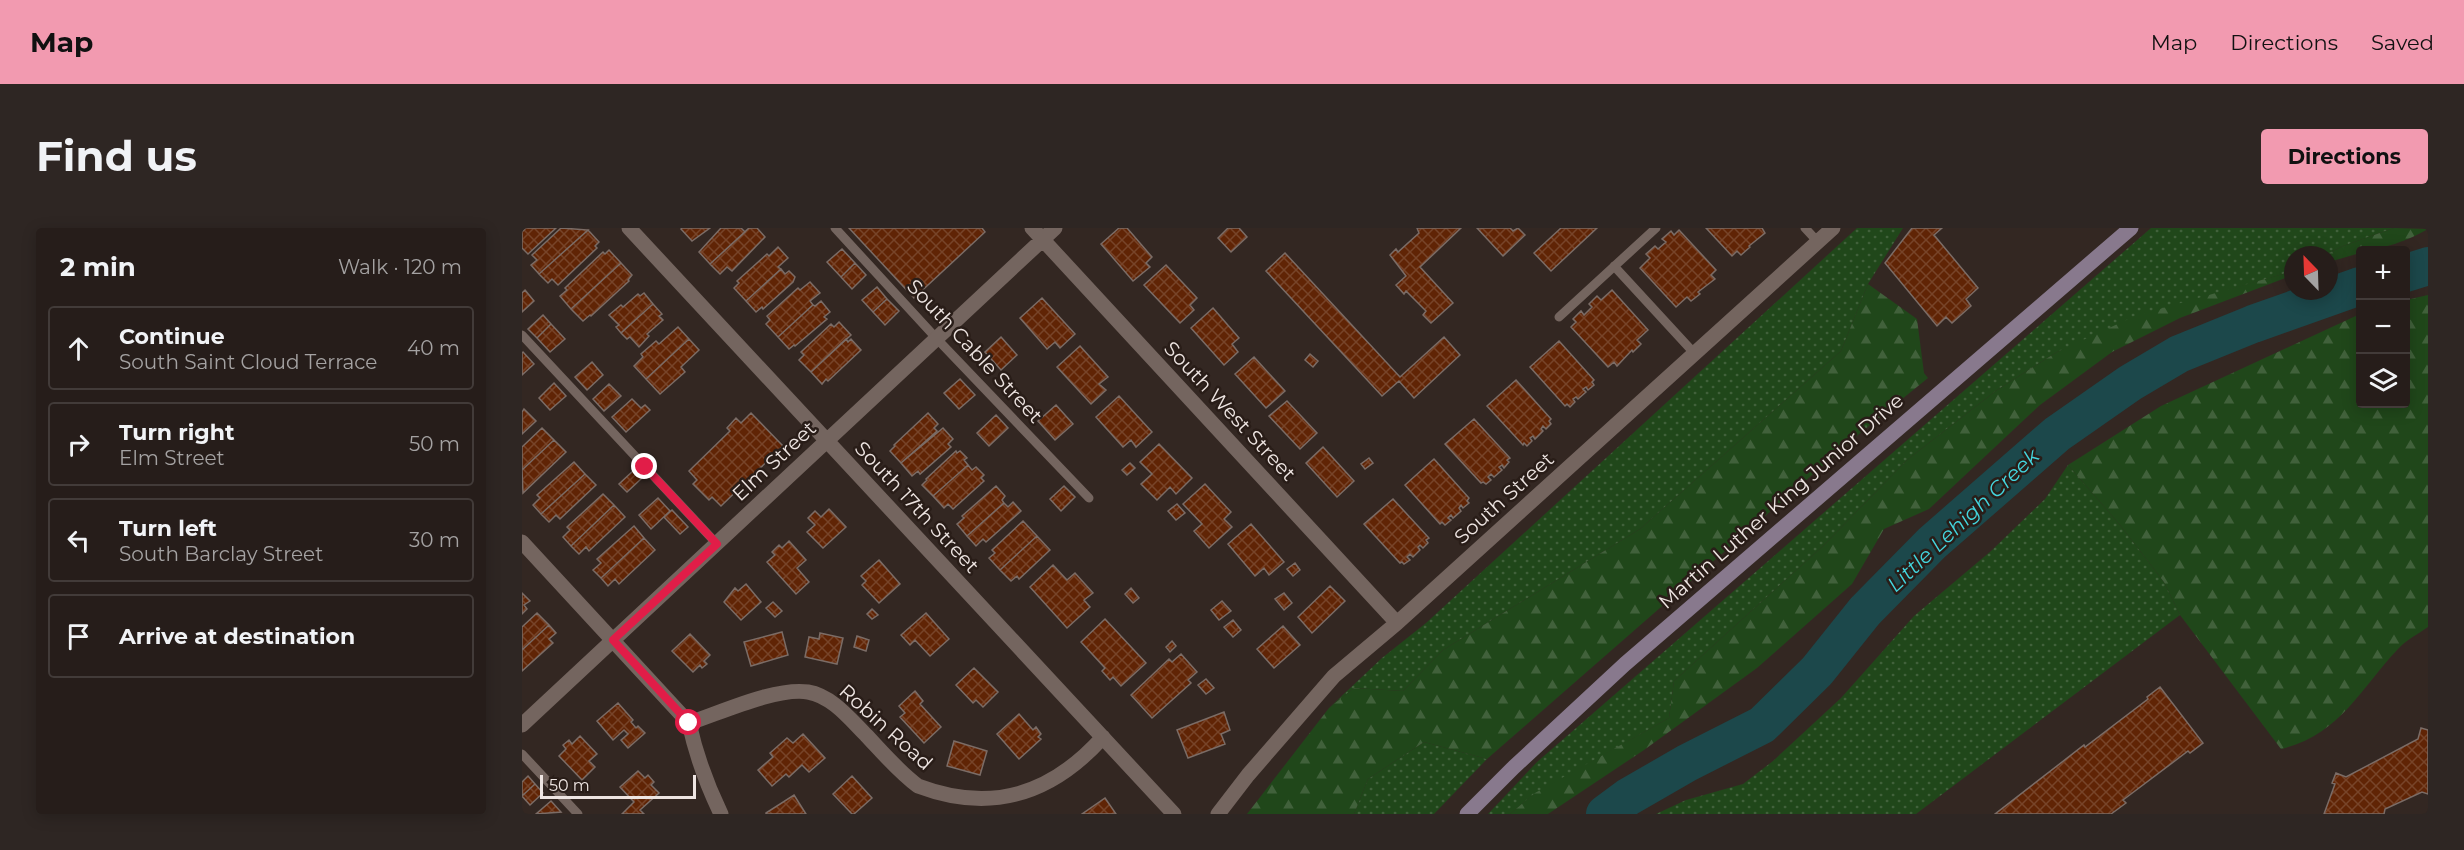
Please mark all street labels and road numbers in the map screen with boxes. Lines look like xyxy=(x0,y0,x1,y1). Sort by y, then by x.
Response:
street label: South Cable Street xyxy=(902,274,1048,428)
street label: South West Street xyxy=(1159,336,1301,486)
street label: Martin Luther King Junior Drive xyxy=(1654,388,1908,614)
street label: Elm Street xyxy=(727,416,821,506)
street label: South 17th Street xyxy=(850,436,984,578)
street label: South Street xyxy=(1449,447,1559,549)
street label: Robin Road xyxy=(834,679,938,775)

